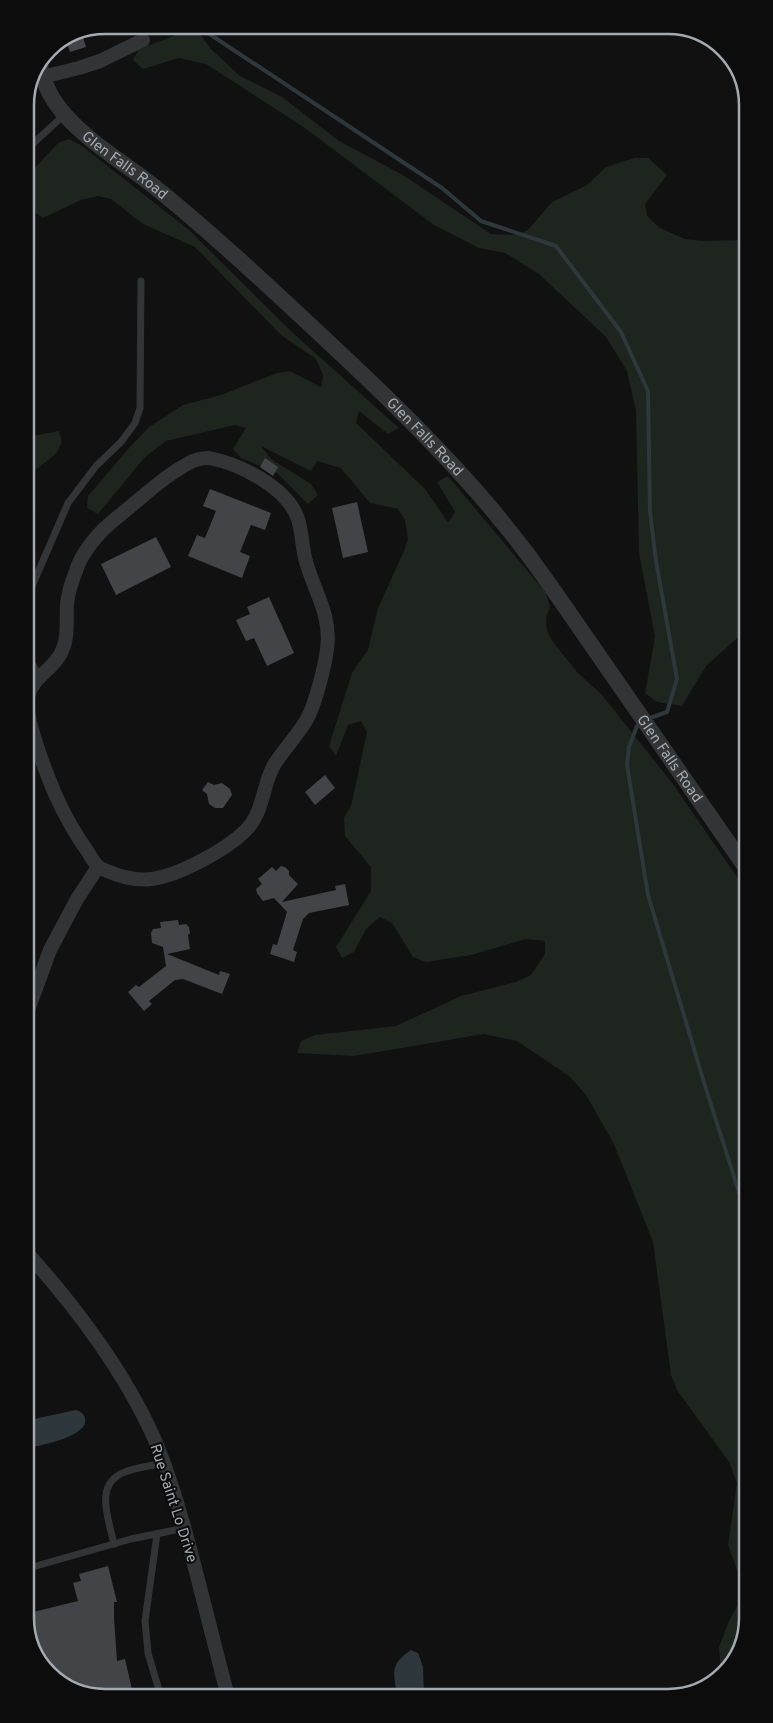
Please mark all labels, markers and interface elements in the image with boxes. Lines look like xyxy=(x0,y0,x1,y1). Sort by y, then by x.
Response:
street label: Glen Falls Road xyxy=(77,128,171,205)
street label: Glen Falls Road xyxy=(381,394,467,481)
street label: Glen Falls Road xyxy=(632,712,706,807)
street label: Rue Saint Lo Drive xyxy=(144,1442,201,1565)

